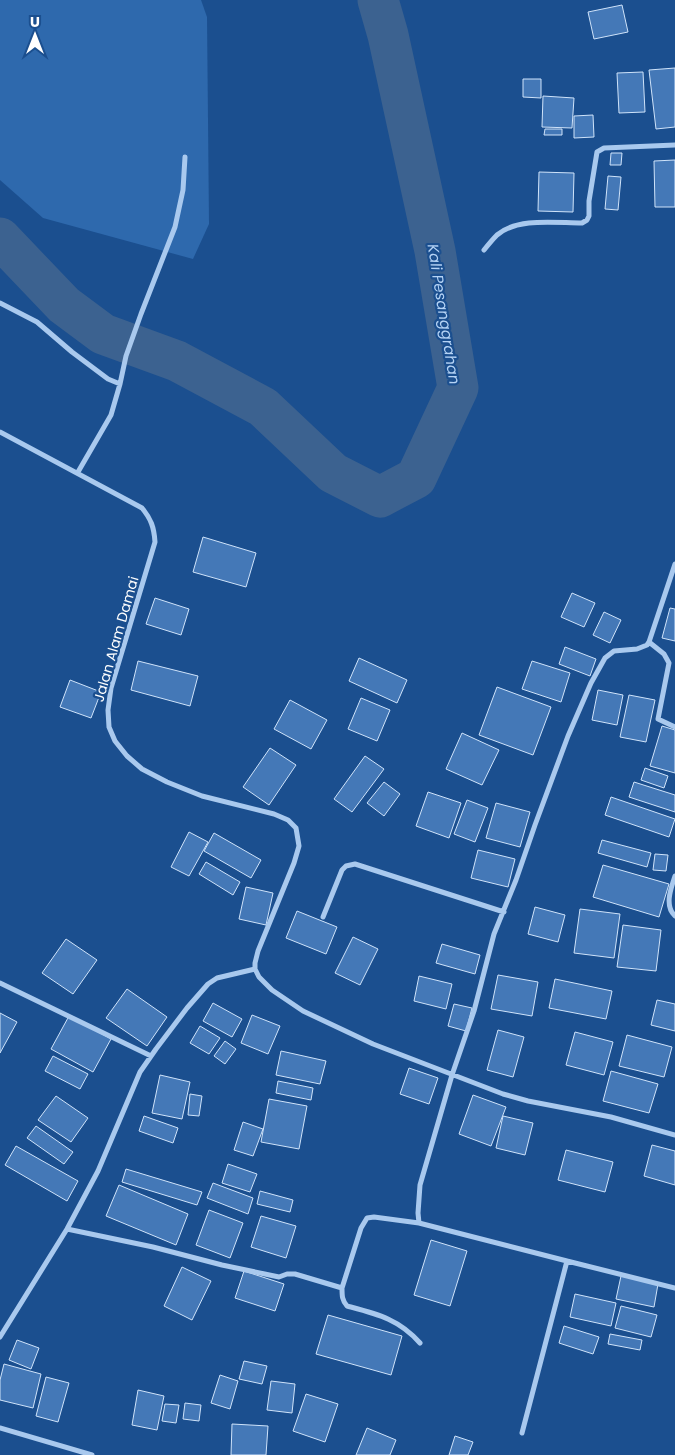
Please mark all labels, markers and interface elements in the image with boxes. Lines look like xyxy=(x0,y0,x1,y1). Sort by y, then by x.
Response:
north arrow xyxy=(10,10,60,60)
text: U xyxy=(30,12,40,32)
water label: Kali Pesanggrahan xyxy=(423,242,465,386)
street label: Jalan Alam Damai xyxy=(89,574,143,704)

